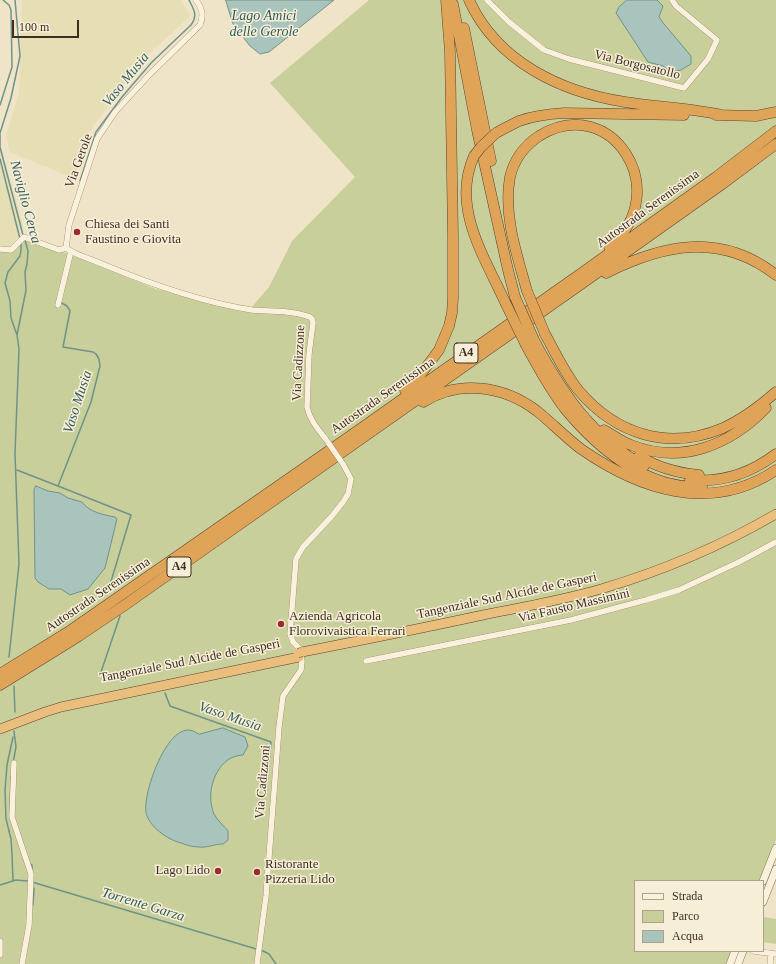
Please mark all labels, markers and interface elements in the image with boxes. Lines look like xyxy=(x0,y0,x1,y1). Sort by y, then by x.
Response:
water label: Lago Amici delle Gerole xyxy=(229,8,299,40)
scale bar xyxy=(14,12,81,38)
text: 100 m xyxy=(19,20,49,34)
street label: Via Borgosatollo xyxy=(592,47,682,83)
water label: Vaso Musia xyxy=(99,49,153,111)
street label: Via Gerole xyxy=(62,132,96,190)
water label: Naviglio Cerca xyxy=(6,159,44,245)
street label: Autostrada Serenissima xyxy=(594,167,702,251)
place label: Chiesa dei Santi Faustino e Giovita xyxy=(85,217,181,248)
marker: Chiesa dei Santi Faustino e Giovita xyxy=(72,227,82,237)
street label: Via Cadizzone xyxy=(289,325,309,401)
road number: A4 xyxy=(454,343,478,363)
street label: Autostrada Serenissima xyxy=(328,354,438,438)
water label: Vaso Musia xyxy=(60,369,96,435)
street label: Autostrada Serenissima xyxy=(43,554,153,636)
road number: A4 xyxy=(167,557,191,577)
street label: Tangenziale Sud Alcide de Gasperi xyxy=(416,569,598,623)
street label: Via Fausto Massimini xyxy=(517,586,631,626)
place label: Azienda Agricola Florovivaistica Ferrari xyxy=(289,609,406,640)
marker: Azienda Agricola Florovivaistica Ferrari xyxy=(276,619,286,629)
street label: Tangenziale Sud Alcide de Gasperi xyxy=(99,636,281,686)
water label: Vaso Musia xyxy=(197,698,263,736)
street label: Via Cadizzoni xyxy=(252,744,274,820)
place label: Ristorante Pizzeria Lido xyxy=(265,857,335,888)
place label: Lago Lido xyxy=(155,863,210,879)
marker: Lago Lido xyxy=(213,866,223,876)
marker: Ristorante Pizzeria Lido xyxy=(252,867,262,877)
legend xyxy=(634,880,764,952)
water label: Torrente Garza xyxy=(100,884,186,926)
text: Strada xyxy=(672,889,703,903)
text: Parco xyxy=(672,909,699,923)
text: Acqua xyxy=(672,929,703,943)

